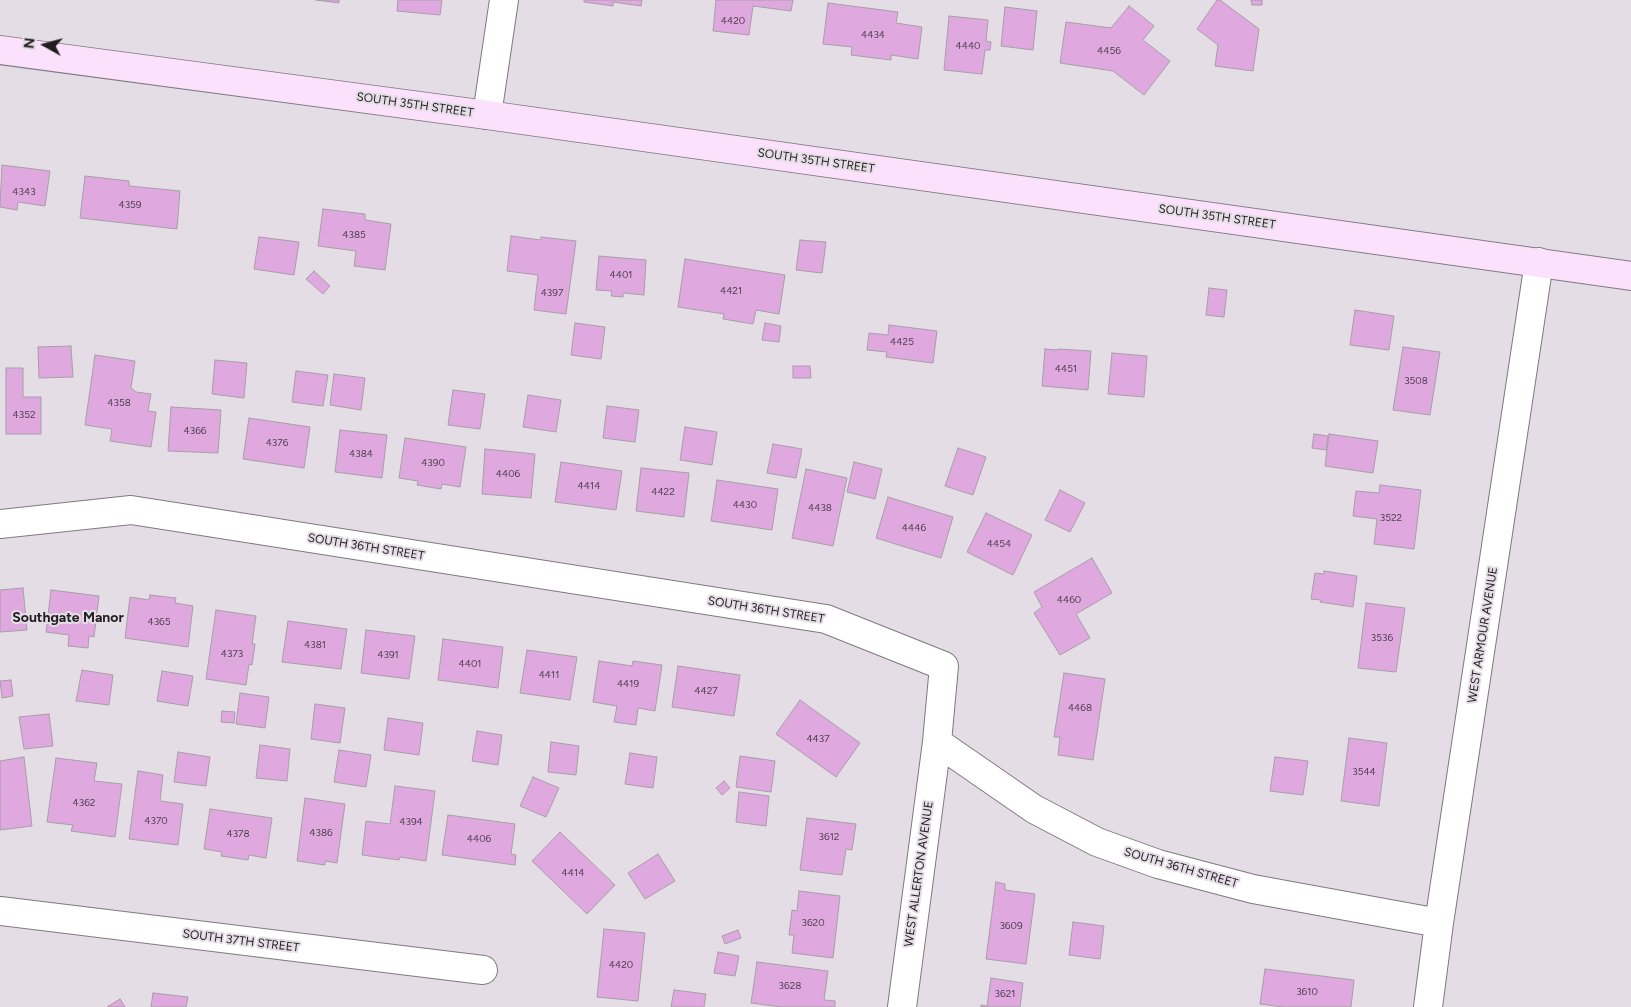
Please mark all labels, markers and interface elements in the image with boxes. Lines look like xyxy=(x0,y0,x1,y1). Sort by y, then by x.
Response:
house number: 4420 xyxy=(721,15,745,27)
north arrow xyxy=(20,20,70,70)
house number: 4434 xyxy=(861,29,885,41)
text: N xyxy=(21,37,39,50)
house number: 4440 xyxy=(955,40,981,52)
house number: 4456 xyxy=(1097,45,1121,57)
street label: SOUTH 35TH STREET xyxy=(356,90,474,120)
street label: SOUTH 35TH STREET xyxy=(757,146,875,176)
house number: 4343 xyxy=(12,186,36,198)
house number: 4359 xyxy=(118,199,142,211)
street label: SOUTH 35TH STREET xyxy=(1158,202,1276,232)
house number: 4385 xyxy=(342,229,366,241)
house number: 4401 xyxy=(610,269,632,281)
house number: 4421 xyxy=(720,285,742,297)
house number: 4397 xyxy=(541,287,563,299)
house number: 4425 xyxy=(890,336,914,348)
house number: 4451 xyxy=(1055,363,1077,375)
house number: 3508 xyxy=(1404,375,1428,387)
house number: 4358 xyxy=(107,397,131,409)
house number: 4352 xyxy=(13,409,35,421)
house number: 4366 xyxy=(184,425,206,437)
house number: 4376 xyxy=(266,437,288,449)
house number: 4384 xyxy=(349,448,373,460)
house number: 4390 xyxy=(421,457,445,469)
house number: 4406 xyxy=(496,468,520,480)
house number: 4414 xyxy=(578,480,600,492)
house number: 4422 xyxy=(651,486,675,498)
house number: 4430 xyxy=(733,499,757,511)
house number: 4438 xyxy=(808,502,832,514)
house number: 3522 xyxy=(1380,512,1402,524)
house number: 4446 xyxy=(902,522,926,534)
street label: SOUTH 36TH STREET xyxy=(307,531,425,563)
house number: 4454 xyxy=(987,538,1011,550)
street label: WEST ARMOUR AVENUE xyxy=(1465,566,1501,704)
street label: SOUTH 36TH STREET xyxy=(707,594,825,626)
house number: 4460 xyxy=(1057,594,1081,606)
district label: Southgate Manor xyxy=(12,610,124,626)
house number: 4365 xyxy=(147,616,171,628)
house number: 3536 xyxy=(1371,632,1393,644)
house number: 4381 xyxy=(304,639,326,651)
house number: 4373 xyxy=(221,648,243,660)
house number: 4391 xyxy=(377,649,399,661)
house number: 4401 xyxy=(459,658,481,670)
house number: 4411 xyxy=(539,669,559,681)
house number: 4419 xyxy=(617,678,639,690)
house number: 4427 xyxy=(694,685,718,697)
house number: 4468 xyxy=(1068,702,1092,714)
house number: 4437 xyxy=(806,733,830,745)
house number: 3544 xyxy=(1352,766,1376,778)
house number: 4362 xyxy=(73,797,95,809)
street label: WEST ALLERTON AVENUE xyxy=(902,800,936,948)
house number: 4370 xyxy=(144,815,168,827)
house number: 4394 xyxy=(399,816,423,828)
house number: 4386 xyxy=(309,827,333,839)
house number: 4378 xyxy=(226,828,250,840)
house number: 3612 xyxy=(819,831,839,843)
house number: 4406 xyxy=(467,833,491,845)
street label: SOUTH 36TH STREET xyxy=(1122,845,1240,891)
house number: 4414 xyxy=(562,867,584,879)
house number: 3620 xyxy=(801,917,825,929)
house number: 3609 xyxy=(999,920,1023,932)
street label: SOUTH 37TH STREET xyxy=(182,927,300,955)
house number: 4420 xyxy=(609,959,633,971)
house number: 3628 xyxy=(779,980,801,992)
house number: 3610 xyxy=(1296,986,1318,998)
house number: 3621 xyxy=(995,988,1015,1000)

